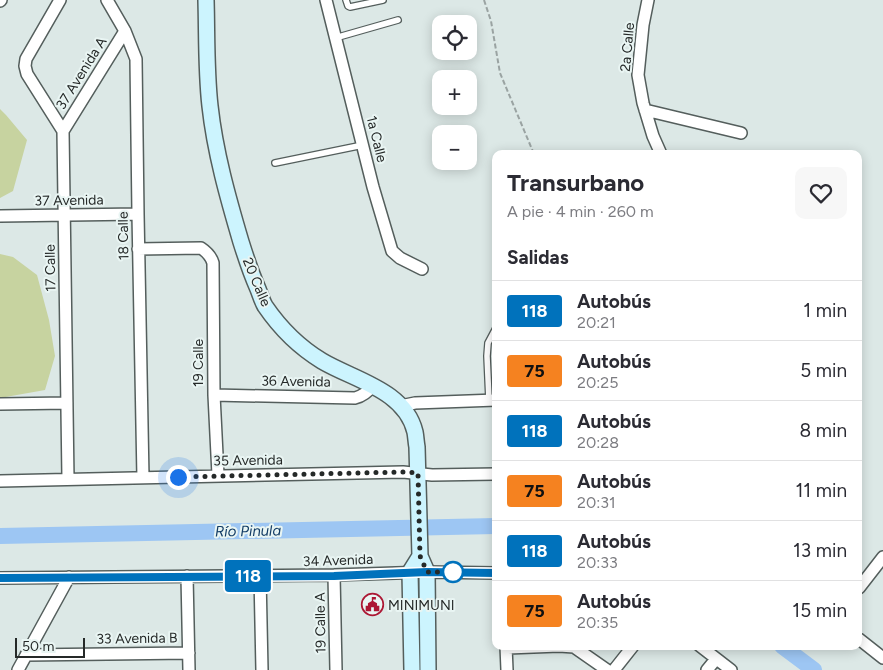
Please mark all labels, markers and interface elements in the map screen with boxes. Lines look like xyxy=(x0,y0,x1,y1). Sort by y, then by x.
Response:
map controls xyxy=(432,15,477,170)
button: locate xyxy=(432,15,477,60)
street label: 2a Calle xyxy=(617,21,638,72)
street label: 37 Avenida A xyxy=(52,34,111,113)
button: + xyxy=(432,70,477,115)
street label: 1a Calle xyxy=(363,114,391,165)
button: − xyxy=(432,125,477,170)
button: heart xyxy=(795,167,847,219)
text: Transurbano xyxy=(507,168,644,197)
street label: 37 Avenida xyxy=(34,191,104,210)
text: A pie · 4 min · 260 m xyxy=(507,202,654,221)
street label: 18 Calle xyxy=(115,211,132,261)
street label: 17 Calle xyxy=(42,244,59,292)
text: Salidas xyxy=(507,246,569,269)
street label: 20 Calle xyxy=(239,255,275,309)
text: Autobús xyxy=(577,290,651,313)
text: 1 min xyxy=(803,299,847,322)
text: 118 xyxy=(521,300,548,322)
text: 20:21 xyxy=(577,313,616,332)
street label: 19 Calle xyxy=(190,339,207,387)
text: Autobús xyxy=(577,350,651,373)
text: 5 min xyxy=(800,359,847,382)
text: 75 xyxy=(524,360,545,382)
street label: 36 Avenida xyxy=(261,372,331,391)
text: 20:25 xyxy=(577,373,618,392)
text: Autobús xyxy=(577,410,651,433)
text: 8 min xyxy=(799,419,847,442)
text: 118 xyxy=(521,420,548,442)
text: 20:28 xyxy=(577,433,619,452)
street label: 35 Avenida xyxy=(213,451,283,470)
your location xyxy=(166,465,191,490)
text: Autobús xyxy=(577,470,651,493)
text: 11 min xyxy=(795,479,847,502)
text: 75 xyxy=(524,480,545,502)
text: 20:31 xyxy=(577,493,616,512)
water label: Río Pinula xyxy=(215,521,282,541)
text: Autobús xyxy=(577,530,651,553)
text: 13 min xyxy=(793,539,847,562)
text: 118 xyxy=(521,540,548,562)
street label: 34 Avenida xyxy=(303,551,373,570)
text: 20:33 xyxy=(577,553,618,572)
line badge: 118 xyxy=(219,560,277,592)
unlabelled marker xyxy=(442,561,464,583)
text: 118 xyxy=(235,565,261,587)
text: Autobús xyxy=(577,590,651,613)
street label: 19 Calle A xyxy=(311,592,330,654)
public building icon: MINIMUNI xyxy=(360,593,384,617)
place label: MINIMUNI xyxy=(388,597,455,614)
text: 15 min xyxy=(792,599,847,622)
text: 75 xyxy=(524,600,545,622)
text: 20:35 xyxy=(577,613,618,632)
street label: 33 Avenida B xyxy=(96,629,178,648)
scale bar xyxy=(15,635,85,658)
text: 50 m xyxy=(22,638,54,655)

